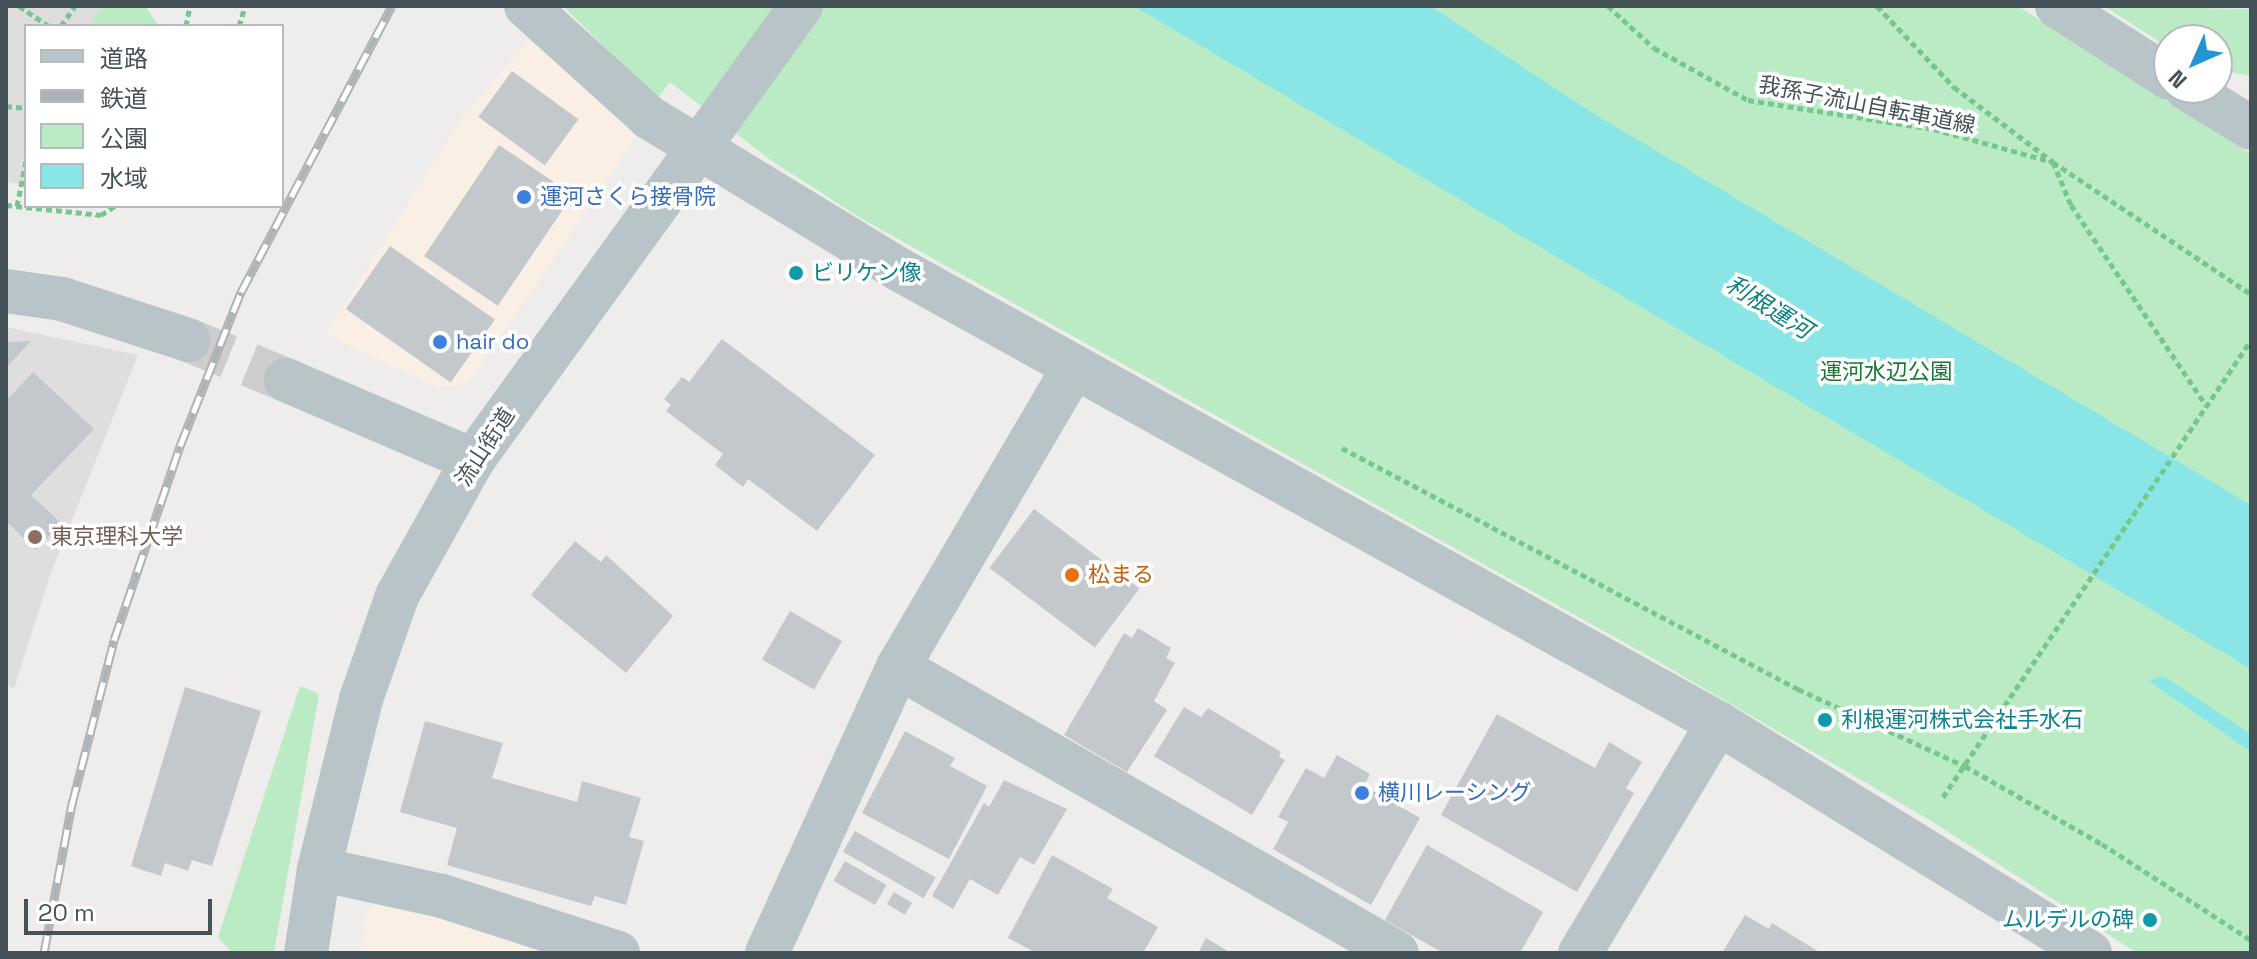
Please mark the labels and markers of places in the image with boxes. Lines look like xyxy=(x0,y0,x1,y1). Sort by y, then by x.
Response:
place label: 運河さくら接骨院 xyxy=(540,184,716,210)
marker: 運河さくら接骨院 xyxy=(515,188,533,206)
place label: ビリケン像 xyxy=(812,260,922,286)
marker: ビリケン像 xyxy=(787,264,805,282)
place label: hair do xyxy=(456,329,529,355)
marker: hair do xyxy=(431,333,449,351)
place label: 東京理科大学 xyxy=(51,524,183,550)
marker: 東京理科大学 xyxy=(26,528,44,546)
place label: 松まる xyxy=(1088,562,1154,588)
marker: 松まる xyxy=(1063,566,1081,584)
place label: 利根運河株式会社手水石 xyxy=(1841,707,2083,733)
marker: 利根運河株式会社手水石 xyxy=(1816,711,1834,729)
place label: 横川レーシング xyxy=(1378,780,1532,806)
marker: 横川レーシング xyxy=(1353,784,1371,802)
place label: ムルデルの碑 xyxy=(2002,907,2134,933)
marker: ムルデルの碑 xyxy=(2141,911,2159,929)

